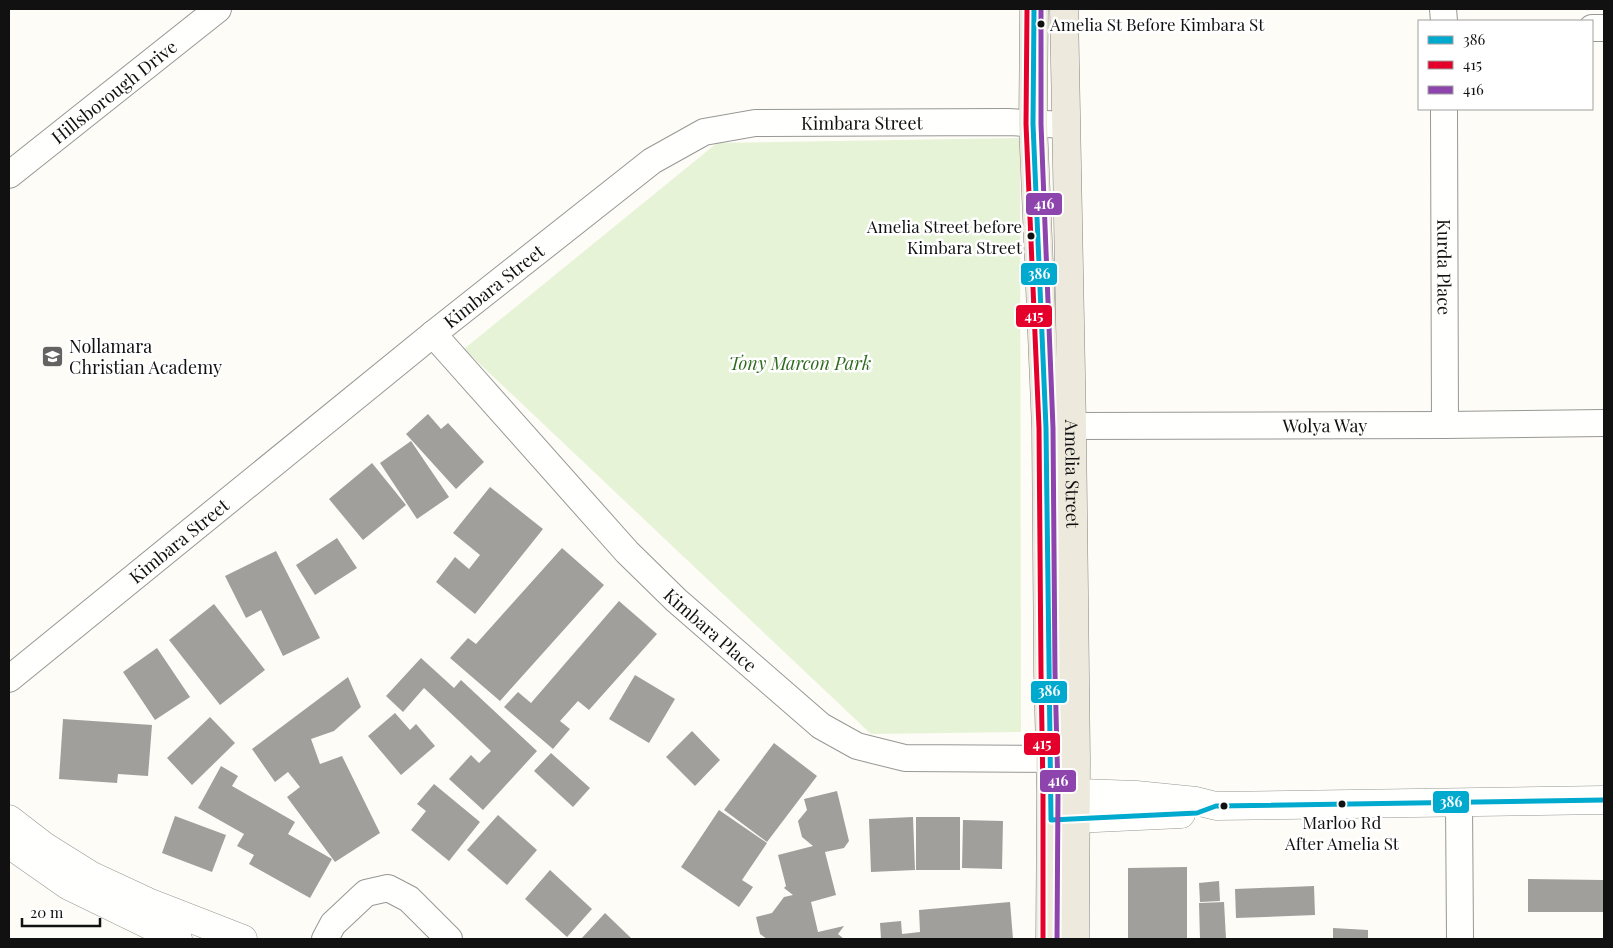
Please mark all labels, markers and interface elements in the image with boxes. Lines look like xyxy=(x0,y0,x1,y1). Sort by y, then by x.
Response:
place label: Amelia St Before Kimbara St xyxy=(1049,13,1265,35)
marker: Amelia St Before Kimbara St xyxy=(1036,19,1046,29)
legend xyxy=(1418,20,1593,110)
text: 386 xyxy=(1463,29,1486,49)
street label: Hillsborough Drive xyxy=(46,34,182,149)
text: 415 xyxy=(1463,54,1482,74)
text: 416 xyxy=(1463,79,1484,99)
street label: Kimbara Street xyxy=(801,110,924,135)
line badge: 416 xyxy=(1025,192,1063,216)
text: 416 xyxy=(1034,194,1054,213)
place label: Amelia Street before Kimbara Street xyxy=(866,215,1023,258)
street label: Kurda Place xyxy=(1432,219,1457,315)
marker: Amelia Street before Kimbara Street xyxy=(1026,231,1036,241)
street label: Kimbara Street xyxy=(438,238,549,333)
line badge: 386 xyxy=(1020,262,1058,286)
text: 386 xyxy=(1028,264,1050,283)
line badge: 415 xyxy=(1015,304,1053,328)
text: 415 xyxy=(1024,306,1044,325)
place label: Nollamara Christian Academy xyxy=(69,334,222,379)
school or university icon: Nollamara Christian Academy xyxy=(41,344,65,368)
park label: Tony Marcon Park xyxy=(729,351,871,375)
street label: Wolya Way xyxy=(1281,413,1367,437)
street label: Amelia Street xyxy=(1060,418,1085,529)
street label: Kimbara Street xyxy=(124,493,234,589)
street label: Kimbara Place xyxy=(659,583,762,677)
line badge: 386 xyxy=(1030,680,1068,704)
text: 386 xyxy=(1038,681,1060,700)
line badge: 415 xyxy=(1023,732,1061,756)
text: 415 xyxy=(1032,734,1052,753)
line badge: 416 xyxy=(1039,769,1077,793)
text: 416 xyxy=(1048,771,1068,790)
line badge: 386 xyxy=(1432,790,1470,814)
text: 386 xyxy=(1440,792,1462,811)
marker: Marloo Rd After Amelia St xyxy=(1337,799,1347,809)
unlabelled marker xyxy=(1219,801,1229,811)
place label: Marloo Rd After Amelia St xyxy=(1284,811,1400,854)
scale bar xyxy=(22,896,100,928)
text: 20 m xyxy=(30,902,64,922)

